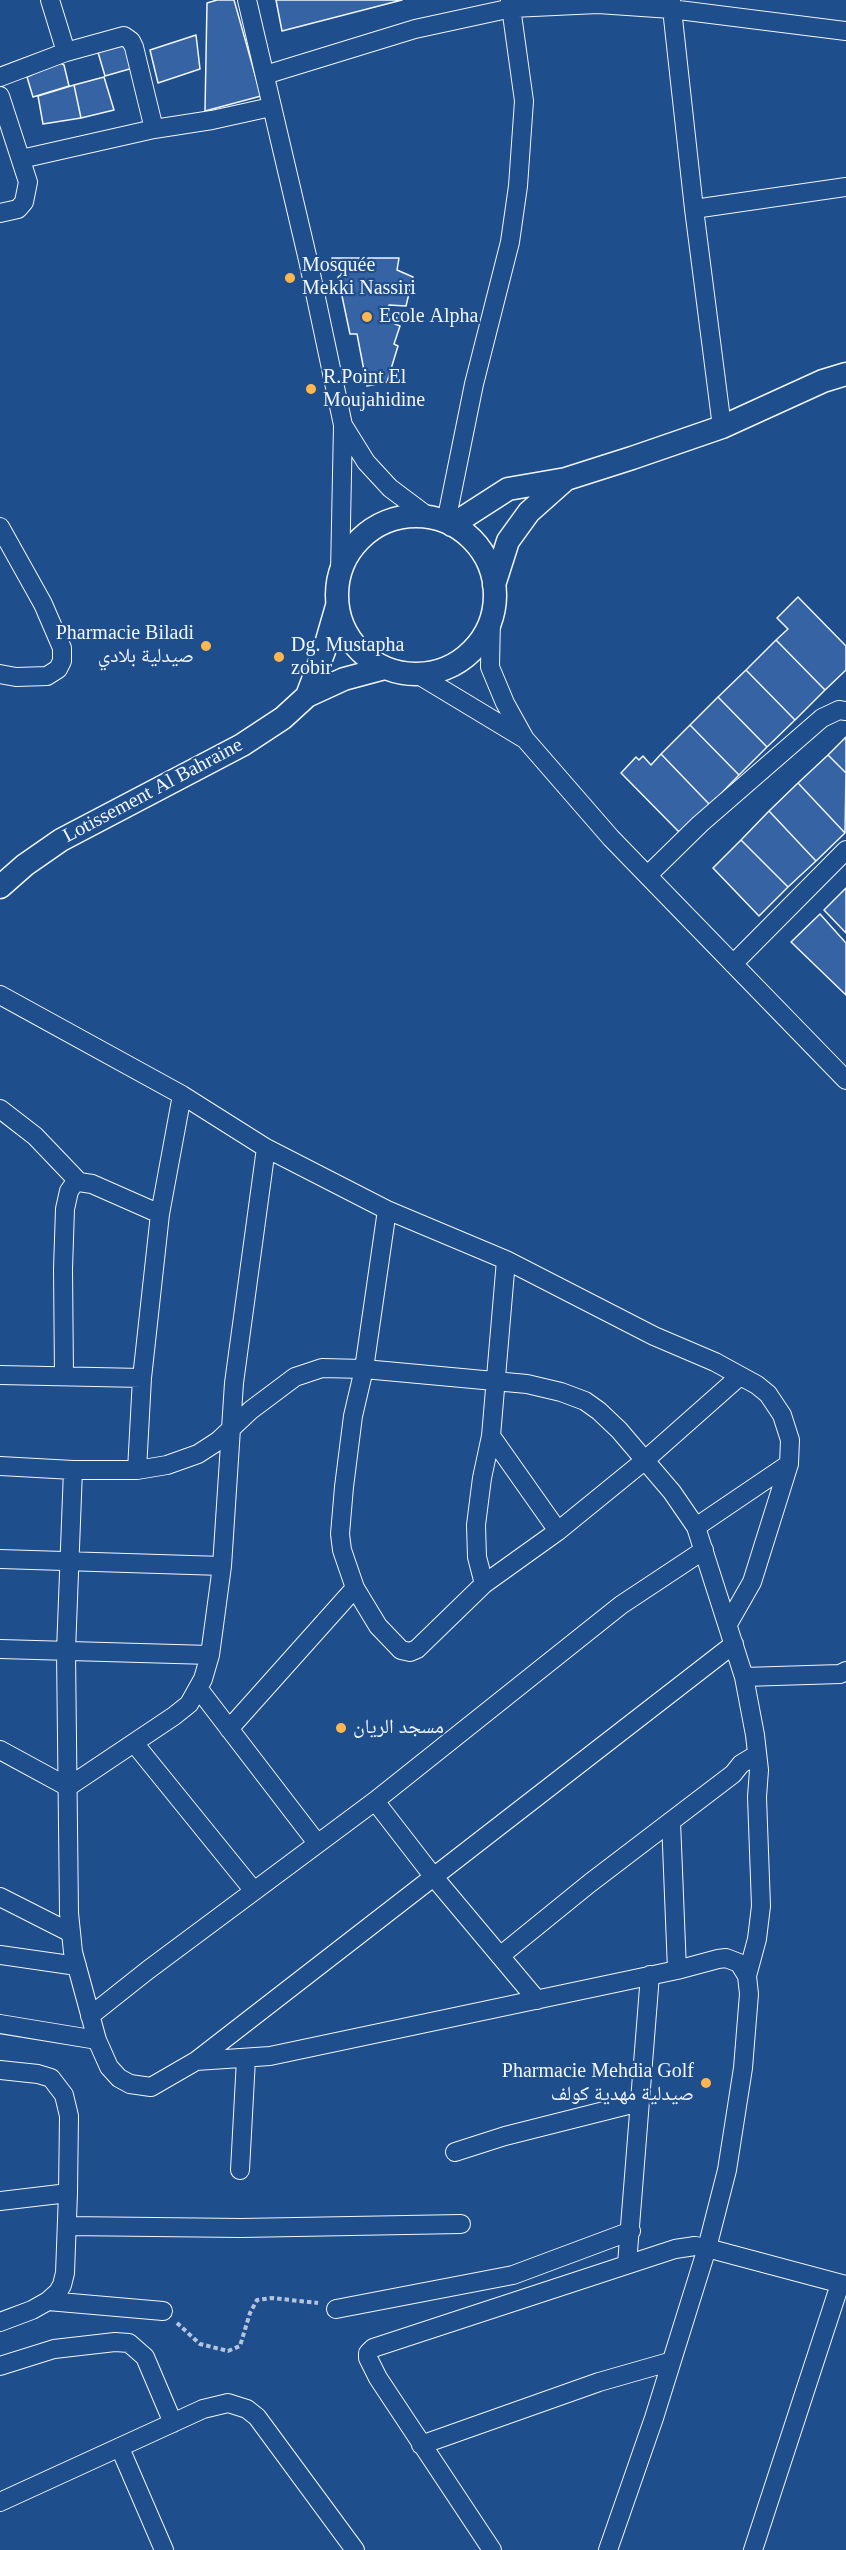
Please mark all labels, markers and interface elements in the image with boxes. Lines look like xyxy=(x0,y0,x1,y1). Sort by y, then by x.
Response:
place label: Mosquée Mekki Nassiri xyxy=(302,254,416,301)
marker: Mosquée Mekki Nassiri xyxy=(283,271,297,285)
place label: Ecole Alpha xyxy=(379,305,478,329)
marker: Ecole Alpha xyxy=(360,310,374,324)
place label: R.Point El Moujahidine xyxy=(323,366,425,413)
marker: R.Point El Moujahidine xyxy=(304,382,318,396)
place label: Pharmacie Biladi صيدلية بلادي xyxy=(56,622,194,669)
place label: Dg. Mustapha zobir xyxy=(291,634,404,681)
marker: Pharmacie Biladi صيدلية بلادي xyxy=(199,639,213,653)
marker: Dg. Mustapha zobir xyxy=(272,650,286,664)
street label: Lotissement Al Bahraine xyxy=(59,733,247,849)
place label: مسجد الريان xyxy=(353,1716,444,1740)
marker: مسجد الريان xyxy=(334,1721,348,1735)
place label: Pharmacie Mehdia Golf صيدلية مهدية كولف xyxy=(502,2060,694,2107)
marker: Pharmacie Mehdia Golf صيدلية مهدية كولف xyxy=(699,2076,713,2090)

